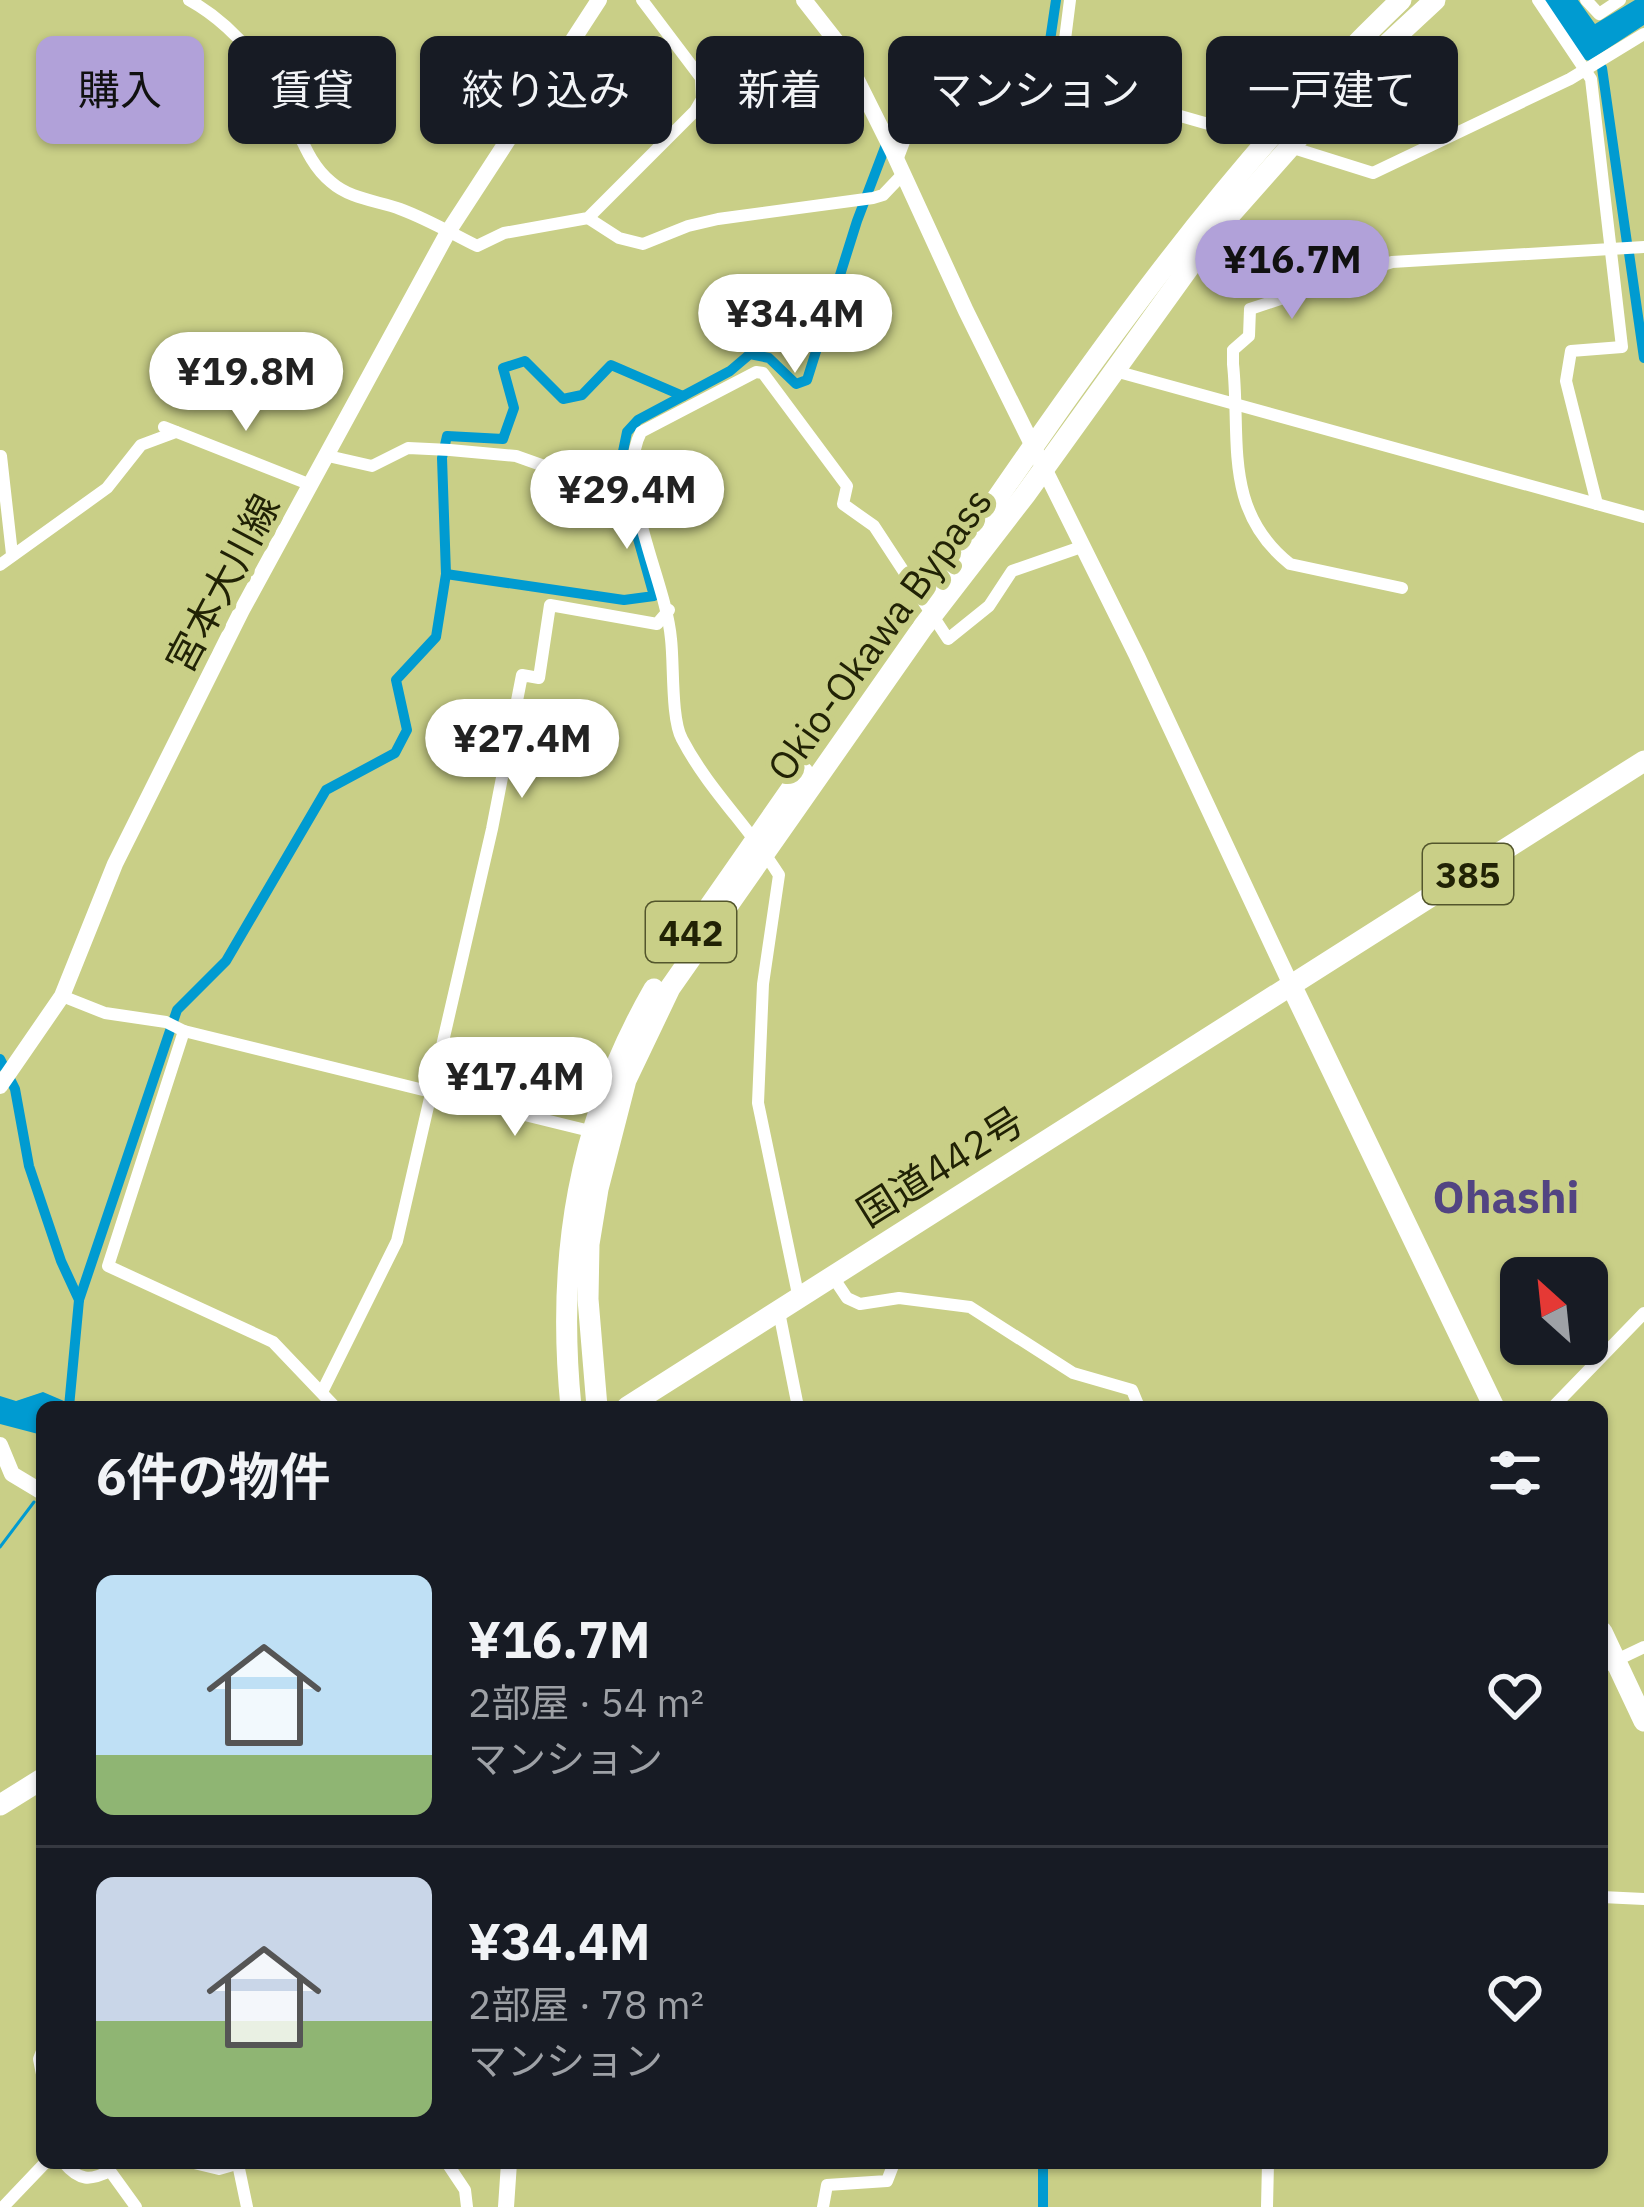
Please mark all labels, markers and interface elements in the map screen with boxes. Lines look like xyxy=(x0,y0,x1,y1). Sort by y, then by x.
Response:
chip: 購入 xyxy=(36,36,204,144)
chip: 賃貸 xyxy=(228,36,396,144)
chip: 絞り込み xyxy=(420,36,672,144)
chip: 新着 xyxy=(696,36,864,144)
chip: マンション xyxy=(888,36,1182,144)
chip: 一戸建て xyxy=(1206,36,1458,144)
pin: ¥16.7M xyxy=(1194,220,1390,322)
text: ¥16.7M xyxy=(1222,233,1362,284)
pin: ¥34.4M xyxy=(697,274,893,376)
text: ¥34.4M xyxy=(725,287,865,338)
pin: ¥19.8M xyxy=(148,332,344,434)
text: ¥19.8M xyxy=(176,345,316,396)
pin: ¥29.4M xyxy=(529,450,725,552)
text: ¥29.4M xyxy=(557,463,697,514)
street label: Okio-Okawa Bypass xyxy=(755,477,1003,791)
street label: 宮本大川線 xyxy=(154,485,290,681)
pin: ¥27.4M xyxy=(424,699,620,801)
text: ¥27.4M xyxy=(452,712,592,763)
road number: 385 xyxy=(1423,844,1513,904)
road number: 442 xyxy=(646,902,736,962)
pin: ¥17.4M xyxy=(417,1037,613,1139)
text: ¥17.4M xyxy=(445,1050,585,1101)
street label: 国道442号 xyxy=(847,1095,1033,1237)
district label: Ohashi xyxy=(1433,1167,1579,1225)
north arrow xyxy=(1500,1257,1608,1365)
map controls xyxy=(1500,1257,1608,1365)
icon: filters xyxy=(1482,1440,1548,1506)
text: 6件の物件 xyxy=(96,1443,331,1509)
text: ¥16.7M xyxy=(468,1606,651,1672)
icon: home xyxy=(192,1623,336,1767)
icon: heart xyxy=(1482,1662,1548,1728)
text: 2部屋 · 54 m² xyxy=(468,1677,704,1728)
text: マンション xyxy=(468,1733,663,1784)
text: ¥34.4M xyxy=(468,1908,651,1974)
icon: home xyxy=(192,1925,336,2069)
icon: heart xyxy=(1482,1964,1548,2030)
text: 2部屋 · 78 m² xyxy=(468,1979,704,2030)
text: マンション xyxy=(468,2035,663,2086)

